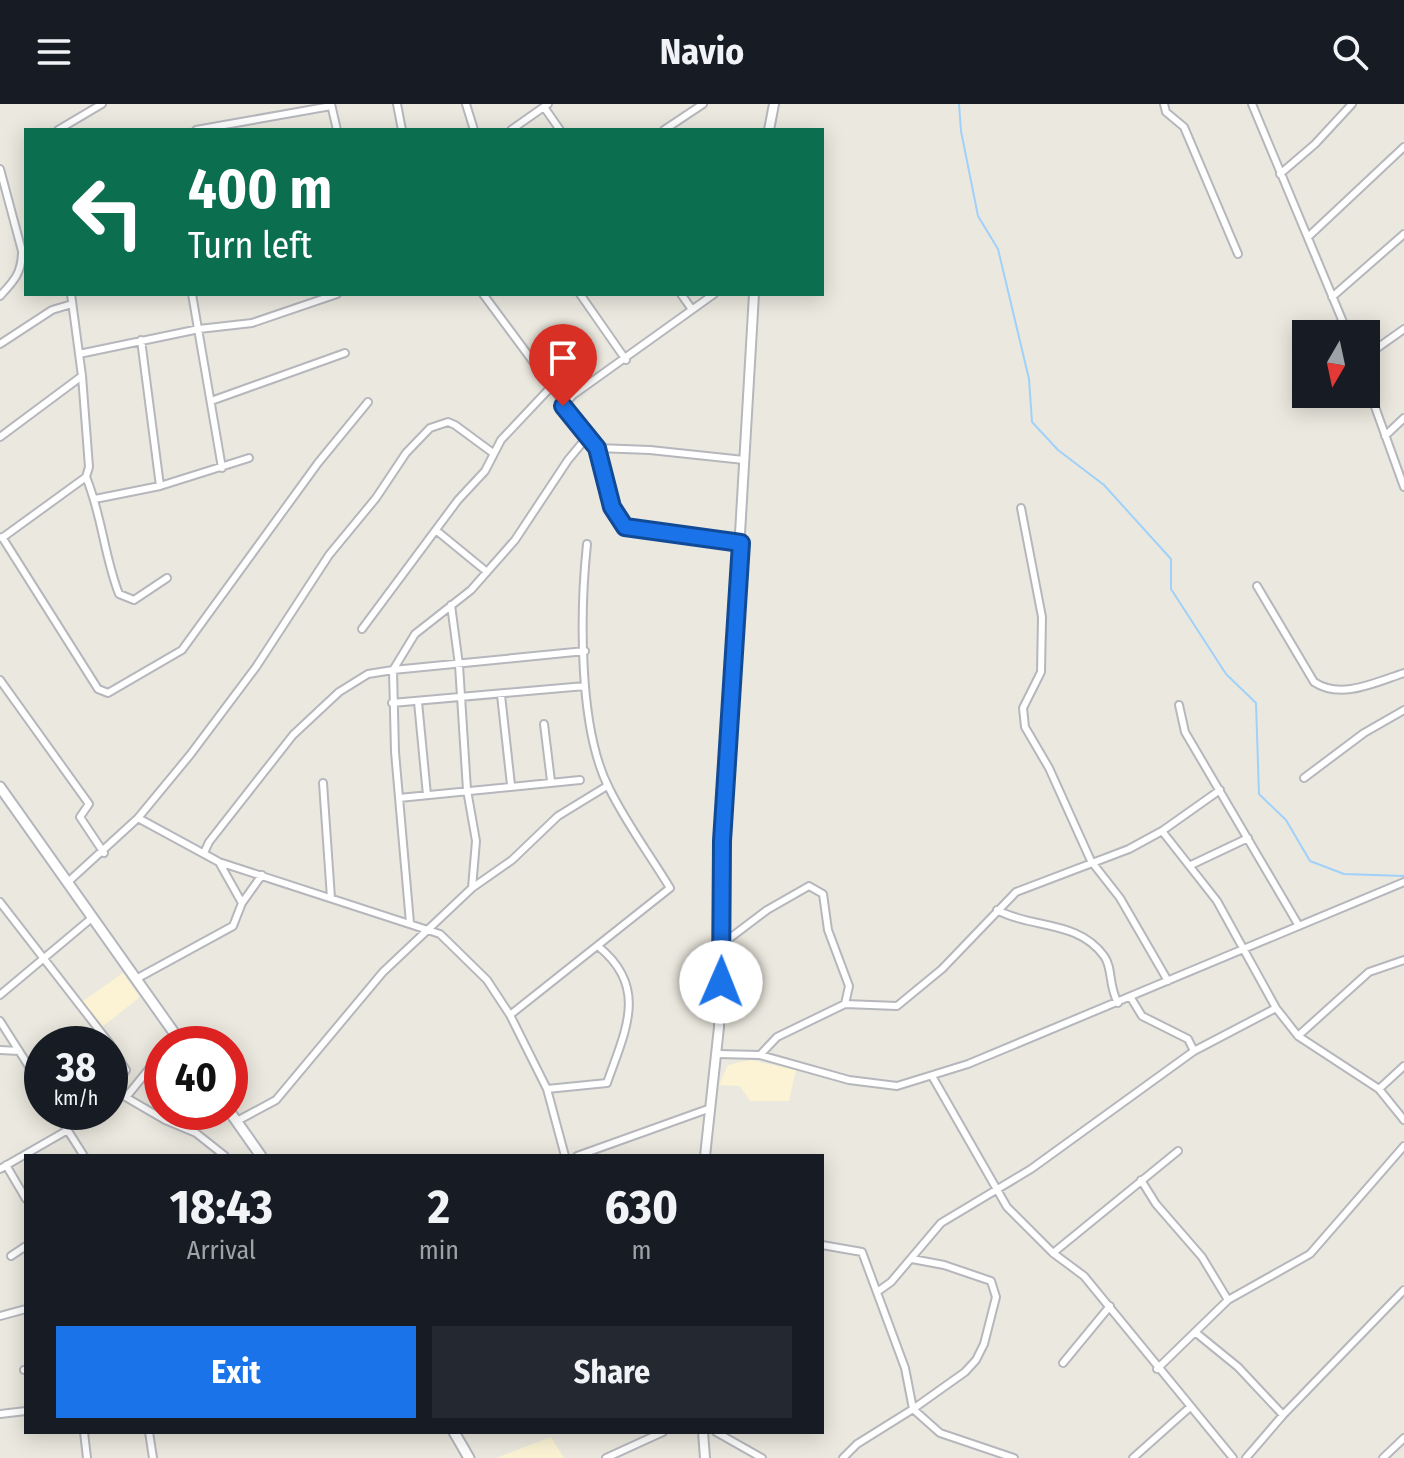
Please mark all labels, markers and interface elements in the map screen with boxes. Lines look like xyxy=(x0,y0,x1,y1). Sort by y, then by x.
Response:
icon: menu xyxy=(32,30,76,74)
text: Navio xyxy=(660,30,744,74)
icon: search xyxy=(1328,30,1372,74)
text: 400 m xyxy=(188,156,332,223)
icon: left xyxy=(56,160,160,264)
text: Turn left xyxy=(188,224,312,268)
north arrow xyxy=(1292,320,1380,408)
map controls xyxy=(1292,320,1380,408)
pin xyxy=(529,324,597,406)
icon: arrive xyxy=(541,336,585,380)
position arrow xyxy=(679,940,763,1024)
speed limit sign: 40 xyxy=(144,1026,248,1130)
text: 38 xyxy=(56,1044,96,1092)
text: km/h xyxy=(54,1086,98,1110)
text: 18:43 xyxy=(170,1178,273,1236)
text: 2 xyxy=(428,1178,450,1236)
text: 630 xyxy=(605,1178,678,1236)
text: Arrival xyxy=(187,1235,256,1266)
text: min xyxy=(419,1235,459,1266)
text: m xyxy=(631,1235,651,1266)
button: Exit xyxy=(56,1326,416,1418)
button: Share xyxy=(432,1326,792,1418)

